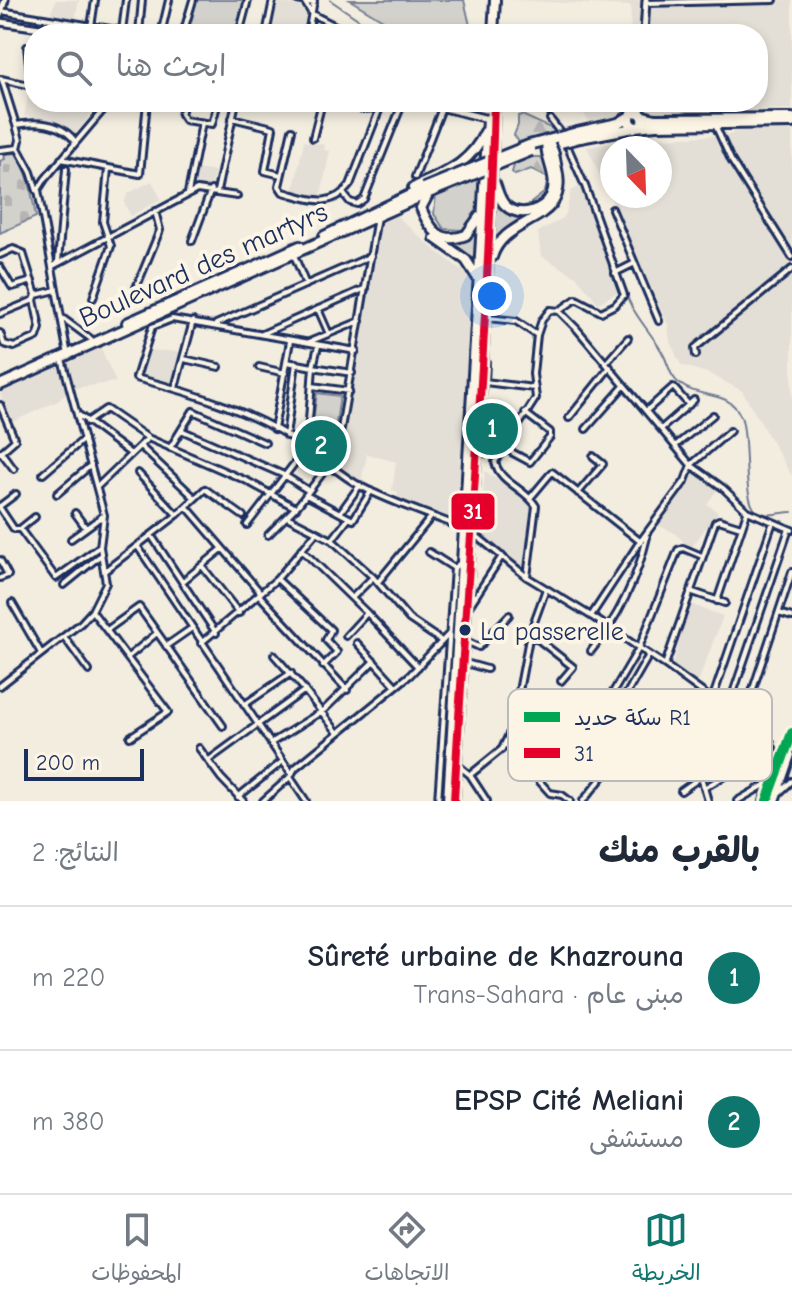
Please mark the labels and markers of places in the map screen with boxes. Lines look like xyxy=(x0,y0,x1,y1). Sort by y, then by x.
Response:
pin: 1 xyxy=(466,399,518,459)
pin: 2 xyxy=(295,416,347,476)
place label: La passerelle xyxy=(480,617,624,647)
marker: La passerelle xyxy=(457,622,473,638)

